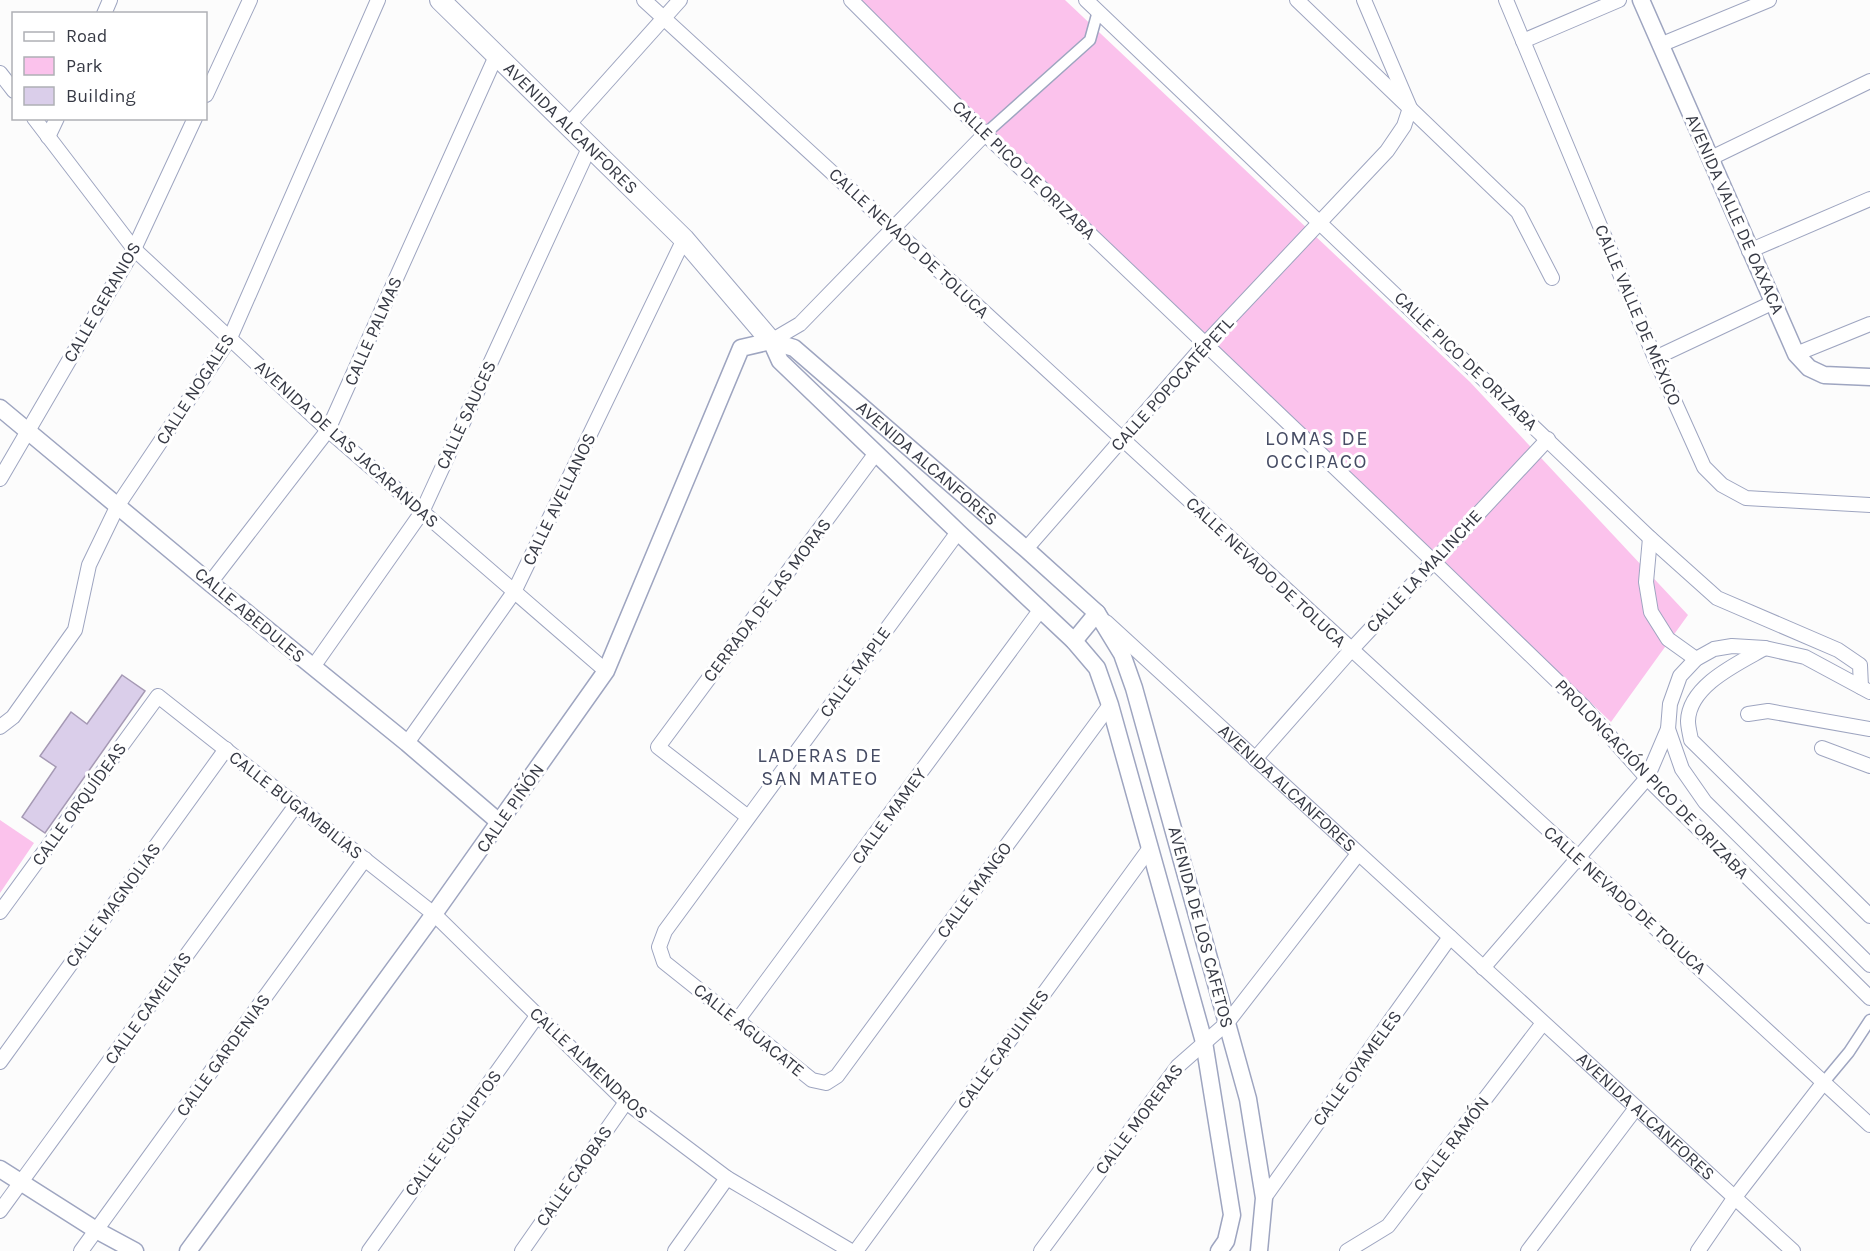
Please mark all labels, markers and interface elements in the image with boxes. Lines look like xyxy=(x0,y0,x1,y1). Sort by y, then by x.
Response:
legend xyxy=(12,12,207,120)
text: Road xyxy=(66,25,107,47)
text: Park xyxy=(66,55,103,77)
street label: AVENIDA ALCANFORES xyxy=(499,57,643,199)
text: Building xyxy=(66,85,136,107)
street label: CALLE PICO DE ORIZABA xyxy=(948,96,1100,244)
street label: AVENIDA VALLE DE OAXACA xyxy=(1681,111,1789,317)
street label: CALLE NEVADO DE TOLUCA xyxy=(824,163,994,323)
street label: CALLE VALLE DE MÉXICO xyxy=(1590,221,1687,409)
street label: CALLE GERANIOS xyxy=(59,238,145,366)
street label: CALLE PALMAS xyxy=(339,273,407,389)
street label: CALLE PICO DE ORIZABA xyxy=(1390,287,1542,435)
street label: CALLE POPOCATÉPETL xyxy=(1105,311,1238,456)
street label: CALLE NOGALES xyxy=(151,329,239,449)
street label: AVENIDA DE LAS JACARANDAS xyxy=(251,356,443,532)
street label: CALLE SAUCES xyxy=(431,357,501,473)
street label: AVENIDA ALCANFORES xyxy=(852,396,1002,530)
district label: LOMAS DE OCCIPACO xyxy=(1265,427,1369,473)
street label: CALLE AVELLANOS xyxy=(517,429,601,569)
street label: CALLE NEVADO DE TOLUCA xyxy=(1181,492,1351,652)
street label: CALLE LA MALINCHE xyxy=(1361,505,1487,637)
street label: CERRADA DE LAS MORAS xyxy=(698,514,836,686)
street label: CALLE ABEDULES xyxy=(190,562,310,668)
street label: CALLE MAPLE xyxy=(815,622,895,722)
street label: PROLONGACIÓN PICO DE ORIZABA xyxy=(1550,674,1754,884)
street label: AVENIDA ALCANFORES xyxy=(1214,719,1361,857)
street label: CALLE ORQUÍDEAS xyxy=(26,737,131,870)
district label: LADERAS DE SAN MATEO xyxy=(757,744,883,790)
street label: CALLE BUGAMBILIAS xyxy=(225,746,367,864)
street label: CALLE PIÑÓN xyxy=(470,759,549,857)
street label: CALLE MAMEY xyxy=(847,764,931,868)
street label: CALLE NEVADO DE TOLUCA xyxy=(1539,821,1711,979)
street label: AVENIDA DE LOS CAFETOS xyxy=(1163,824,1239,1030)
street label: CALLE MANGO xyxy=(932,838,1016,942)
street label: CALLE MAGNOLIAS xyxy=(60,839,166,971)
street label: CALLE CAMELIAS xyxy=(100,947,196,1069)
street label: CALLE AGUACATE xyxy=(689,979,809,1081)
street label: CALLE CAPULINES xyxy=(952,985,1054,1113)
street label: CALLE GARDENIAS xyxy=(171,989,275,1121)
street label: CALLE ALMENDROS xyxy=(525,1002,653,1124)
street label: CALLE OYAMELES xyxy=(1308,1006,1406,1130)
street label: AVENIDA ALCANFORES xyxy=(1572,1048,1720,1185)
street label: CALLE MORERAS xyxy=(1090,1059,1188,1179)
street label: CALLE EUCALIPTOS xyxy=(400,1066,506,1200)
street label: CALLE RAMÓN xyxy=(1407,1092,1494,1196)
street label: CALLE CAOBAS xyxy=(531,1121,617,1231)

